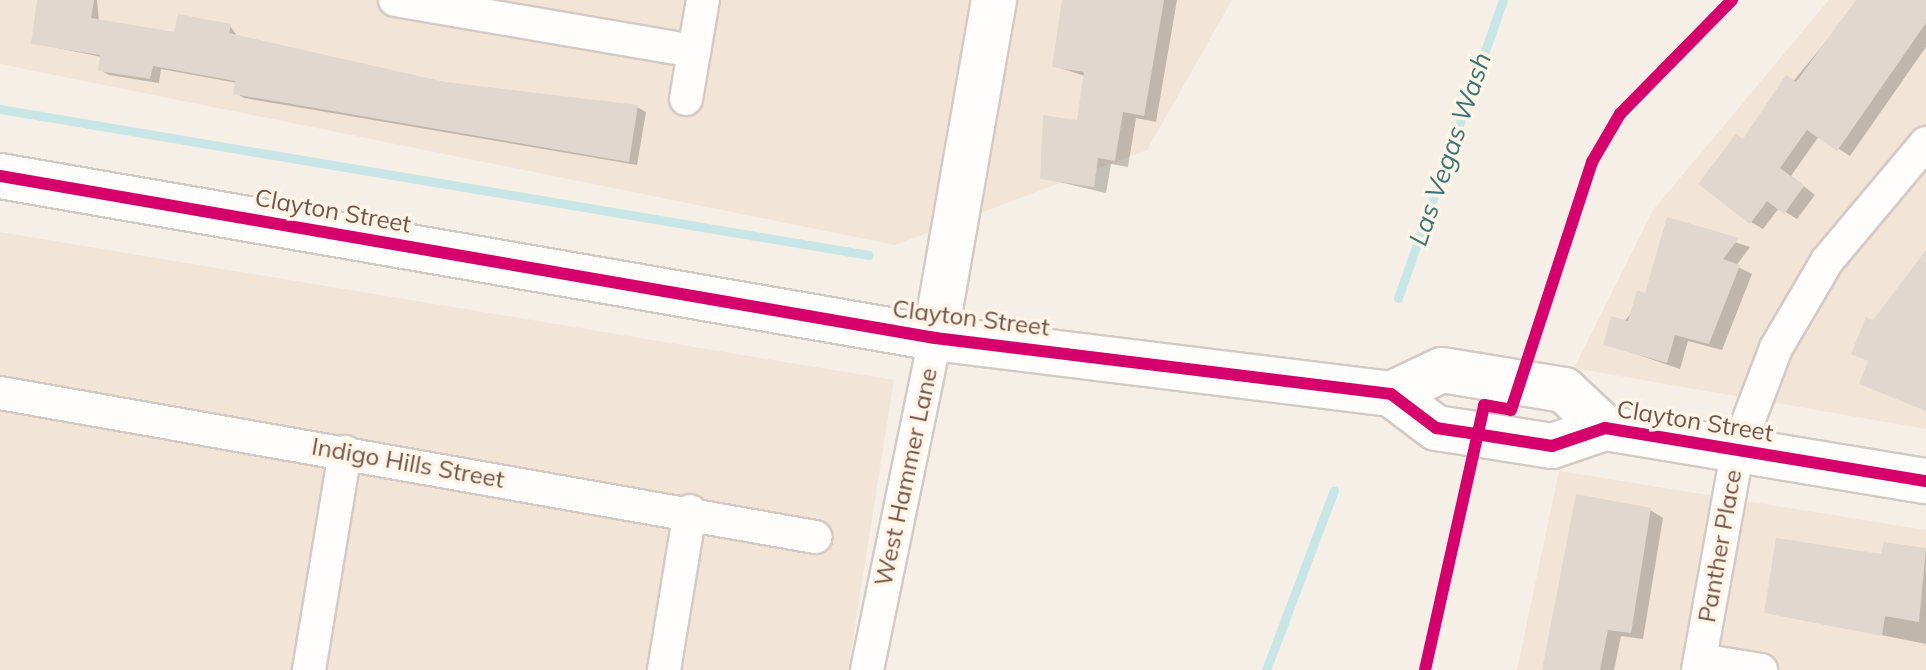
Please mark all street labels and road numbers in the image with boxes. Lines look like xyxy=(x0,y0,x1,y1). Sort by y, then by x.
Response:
street label: Clayton Street xyxy=(253,183,413,239)
street label: Clayton Street xyxy=(891,294,1051,342)
street label: West Hammer Lane xyxy=(869,365,943,589)
street label: Clayton Street xyxy=(1615,394,1775,448)
street label: Indigo Hills Street xyxy=(310,432,506,494)
street label: Panther Place xyxy=(1692,467,1748,625)

